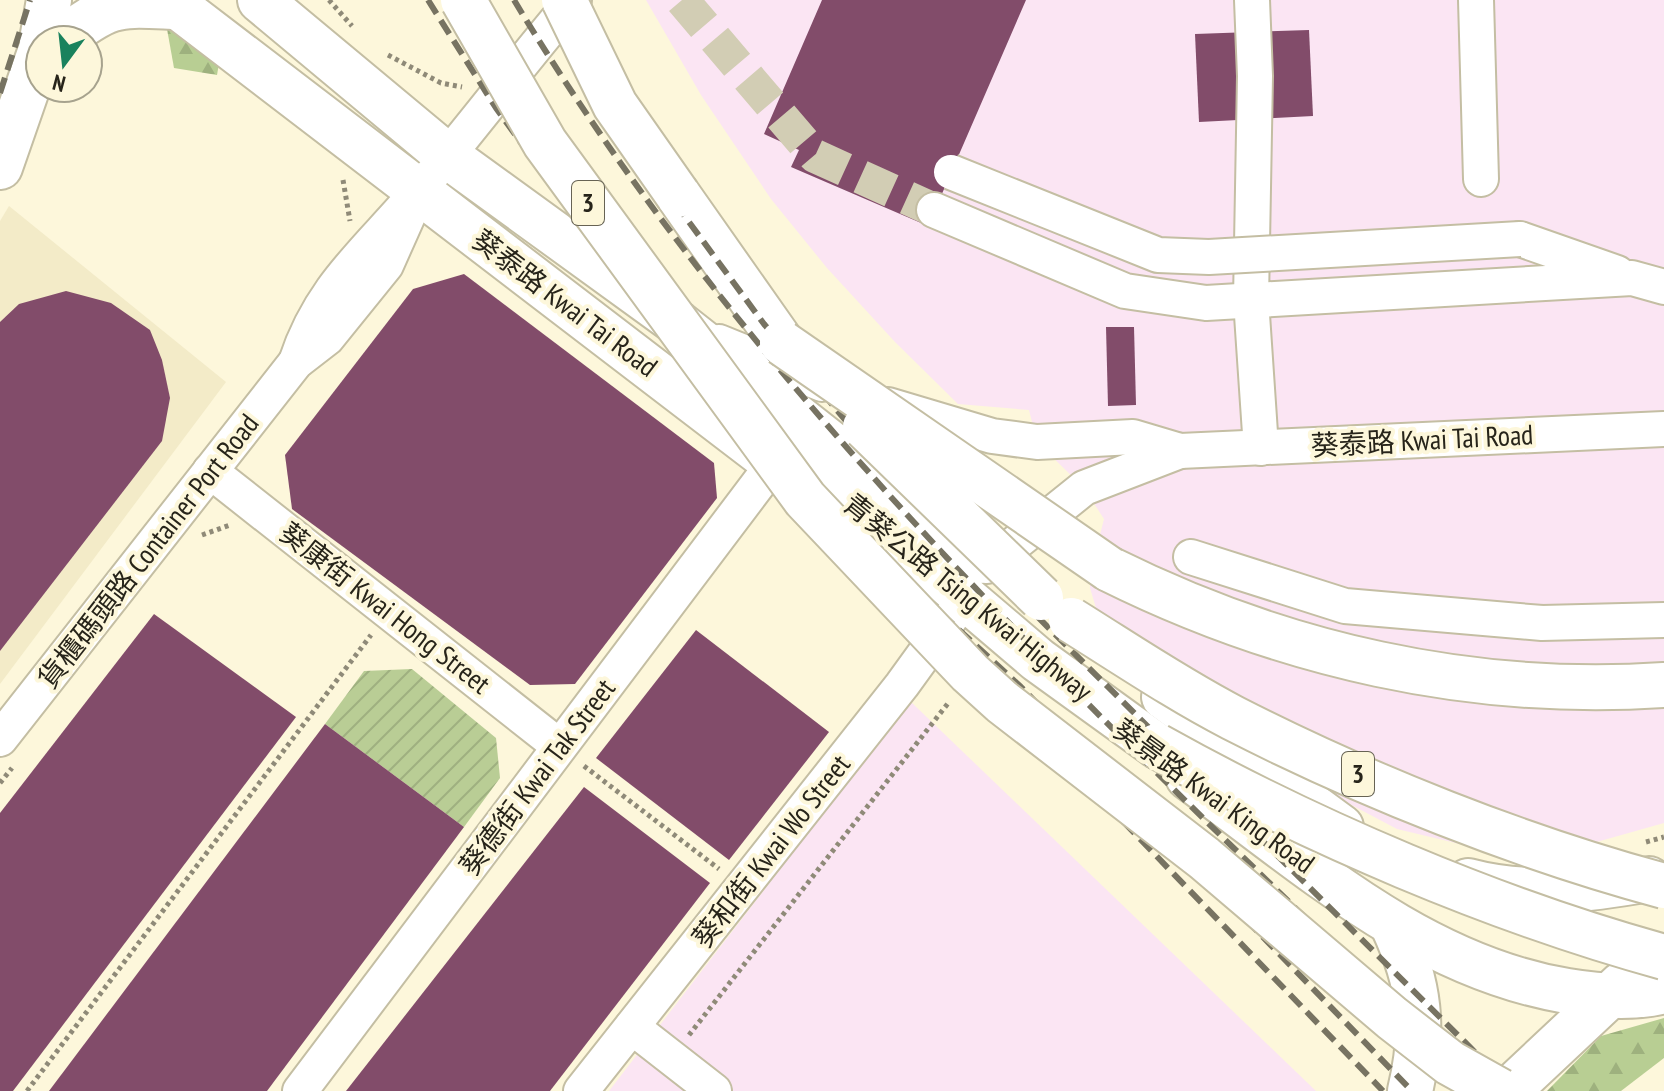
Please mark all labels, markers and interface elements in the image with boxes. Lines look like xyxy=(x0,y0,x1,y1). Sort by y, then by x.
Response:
north arrow xyxy=(24,24,104,104)
text: N xyxy=(49,68,68,98)
road number: 3 xyxy=(572,181,604,225)
street label: 葵泰路 Kwai Tai Road xyxy=(465,221,665,384)
street label: 貨櫃碼頭路 Container Port Road xyxy=(29,406,266,695)
street label: 葵泰路 Kwai Tai Road xyxy=(1310,415,1534,464)
street label: 青葵公路 Tsing Kwai Highway xyxy=(836,485,1101,709)
street label: 葵康街 Kwai Hong Street xyxy=(272,514,498,702)
street label: 葵德街 Kwai Tak Street xyxy=(451,671,623,882)
street label: 葵景路 Kwai King Road xyxy=(1106,710,1322,881)
street label: 葵和街 Kwai Wo Street xyxy=(683,746,858,955)
road number: 3 xyxy=(1342,752,1374,796)

